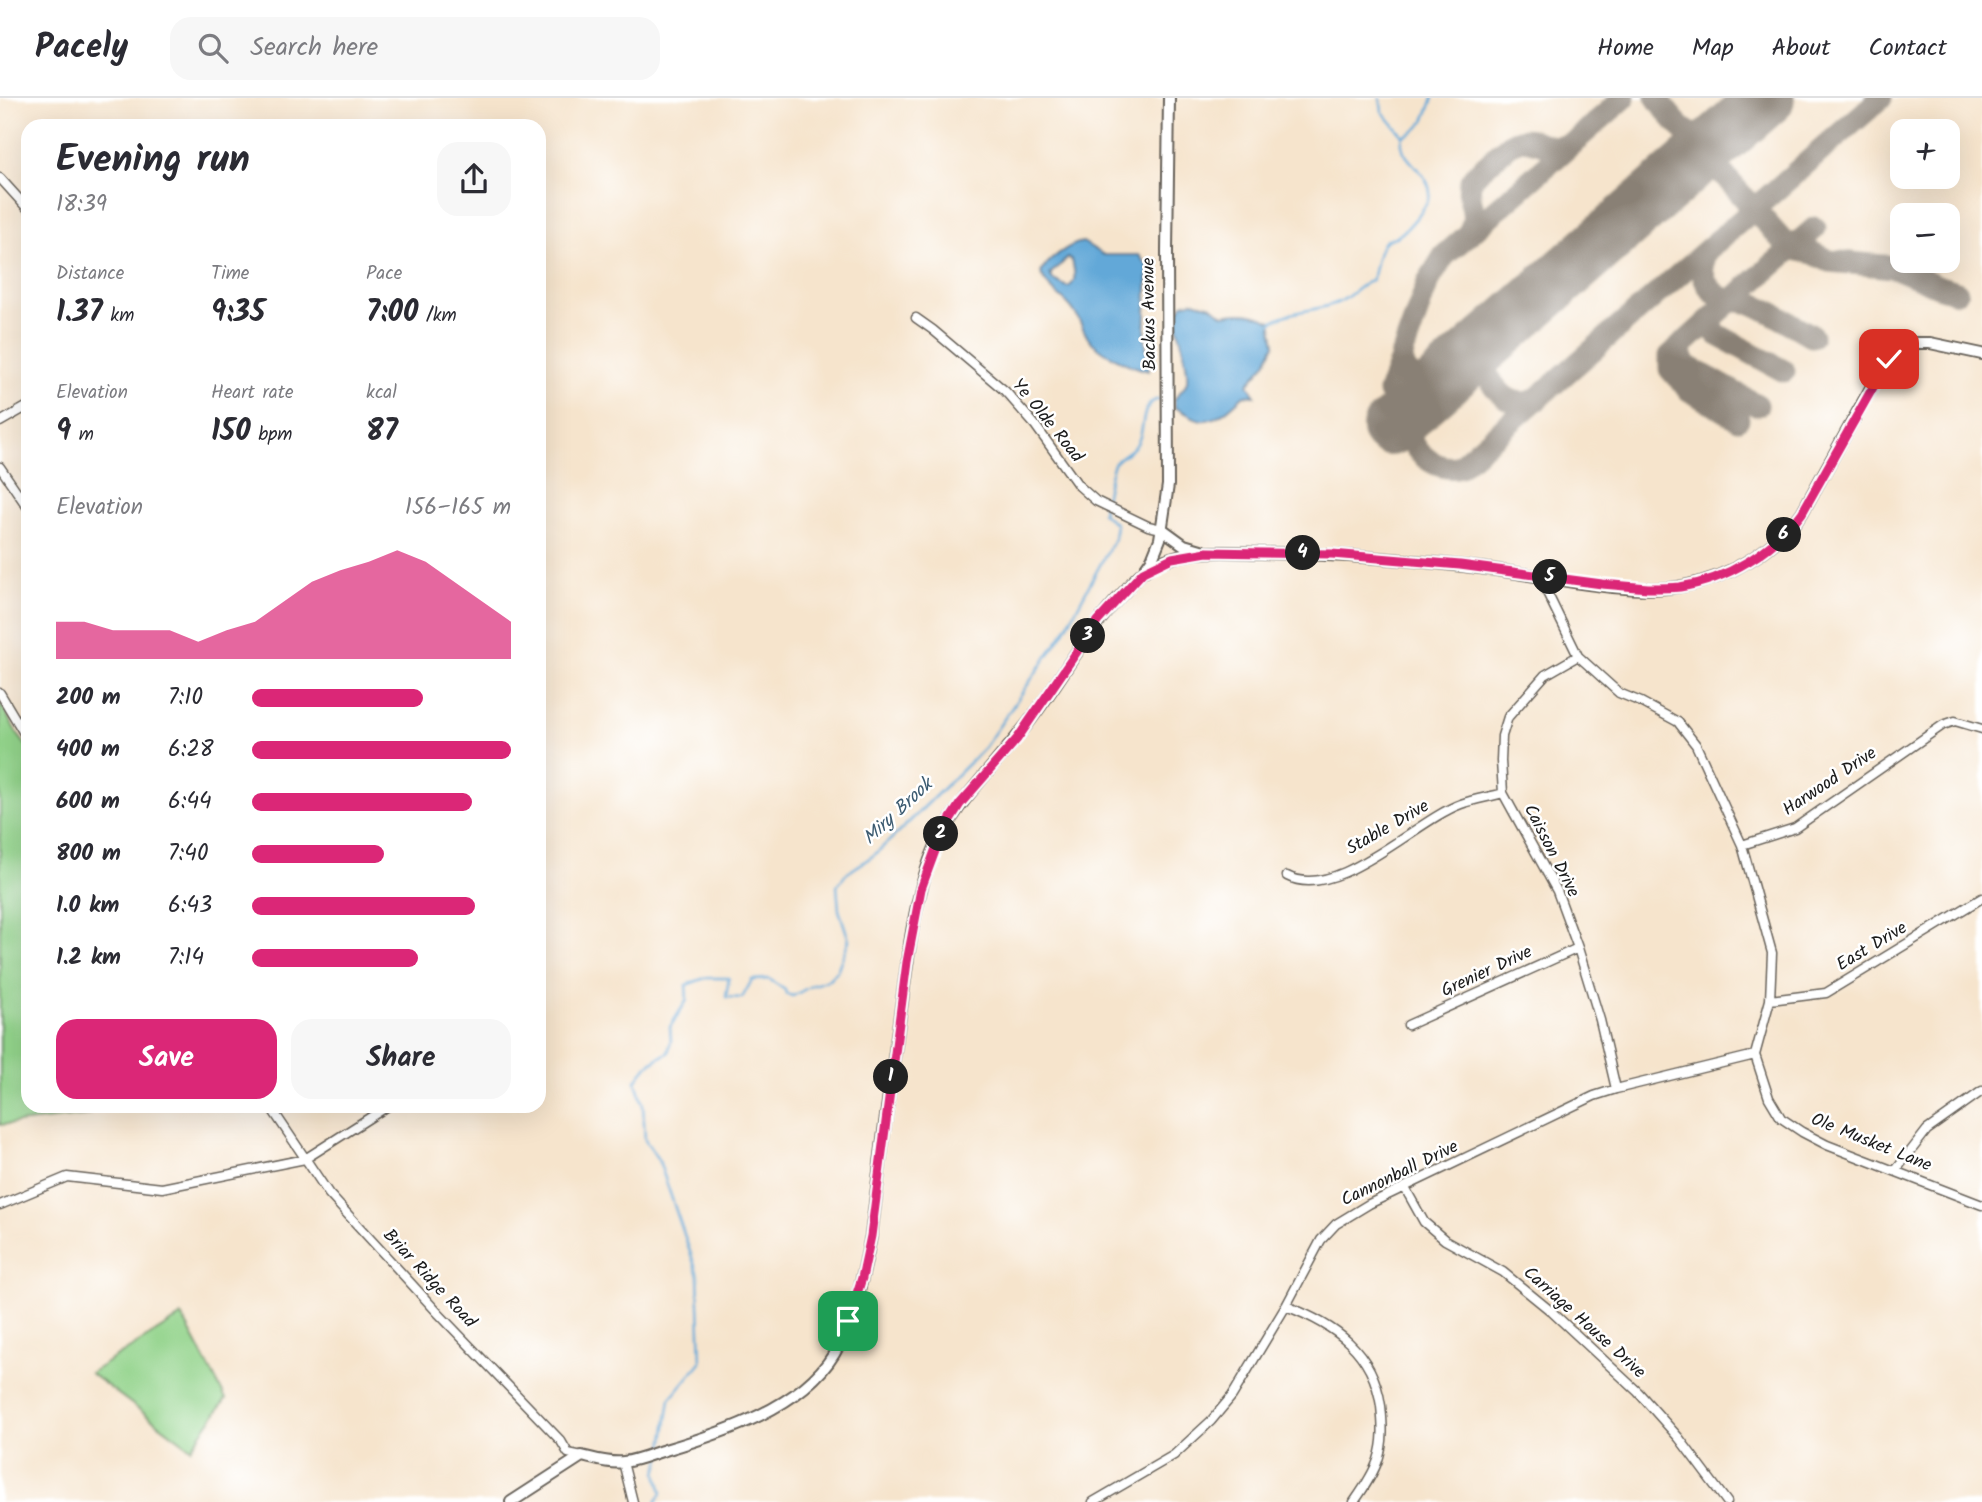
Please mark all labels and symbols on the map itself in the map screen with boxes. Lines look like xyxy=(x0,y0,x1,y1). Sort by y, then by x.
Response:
street label: Backus Avenue xyxy=(1135,257,1165,371)
pin xyxy=(1859,329,1919,389)
street label: Ye Olde Road xyxy=(1004,372,1091,470)
pin: 6 xyxy=(1766,518,1802,552)
pin: 4 xyxy=(1286,536,1320,570)
pin: 5 xyxy=(1532,560,1568,594)
pin: 3 xyxy=(1070,618,1106,654)
street label: Harwood Drive xyxy=(1777,740,1883,824)
water label: Miry Brook xyxy=(856,769,942,853)
street label: Stable Drive xyxy=(1341,793,1435,863)
street label: Caisson Drive xyxy=(1515,799,1587,903)
pin: 2 xyxy=(923,816,958,852)
street label: East Drive xyxy=(1831,914,1913,980)
street label: Grenier Drive xyxy=(1437,938,1537,1006)
pin: 1 xyxy=(874,1060,908,1094)
street label: Ole Musket Lane xyxy=(1806,1106,1936,1180)
street label: Cannonball Drive xyxy=(1336,1133,1464,1215)
street label: Briar Ridge Road xyxy=(375,1223,484,1336)
street label: Carriage House Drive xyxy=(1516,1260,1652,1386)
pin xyxy=(818,1291,878,1351)

